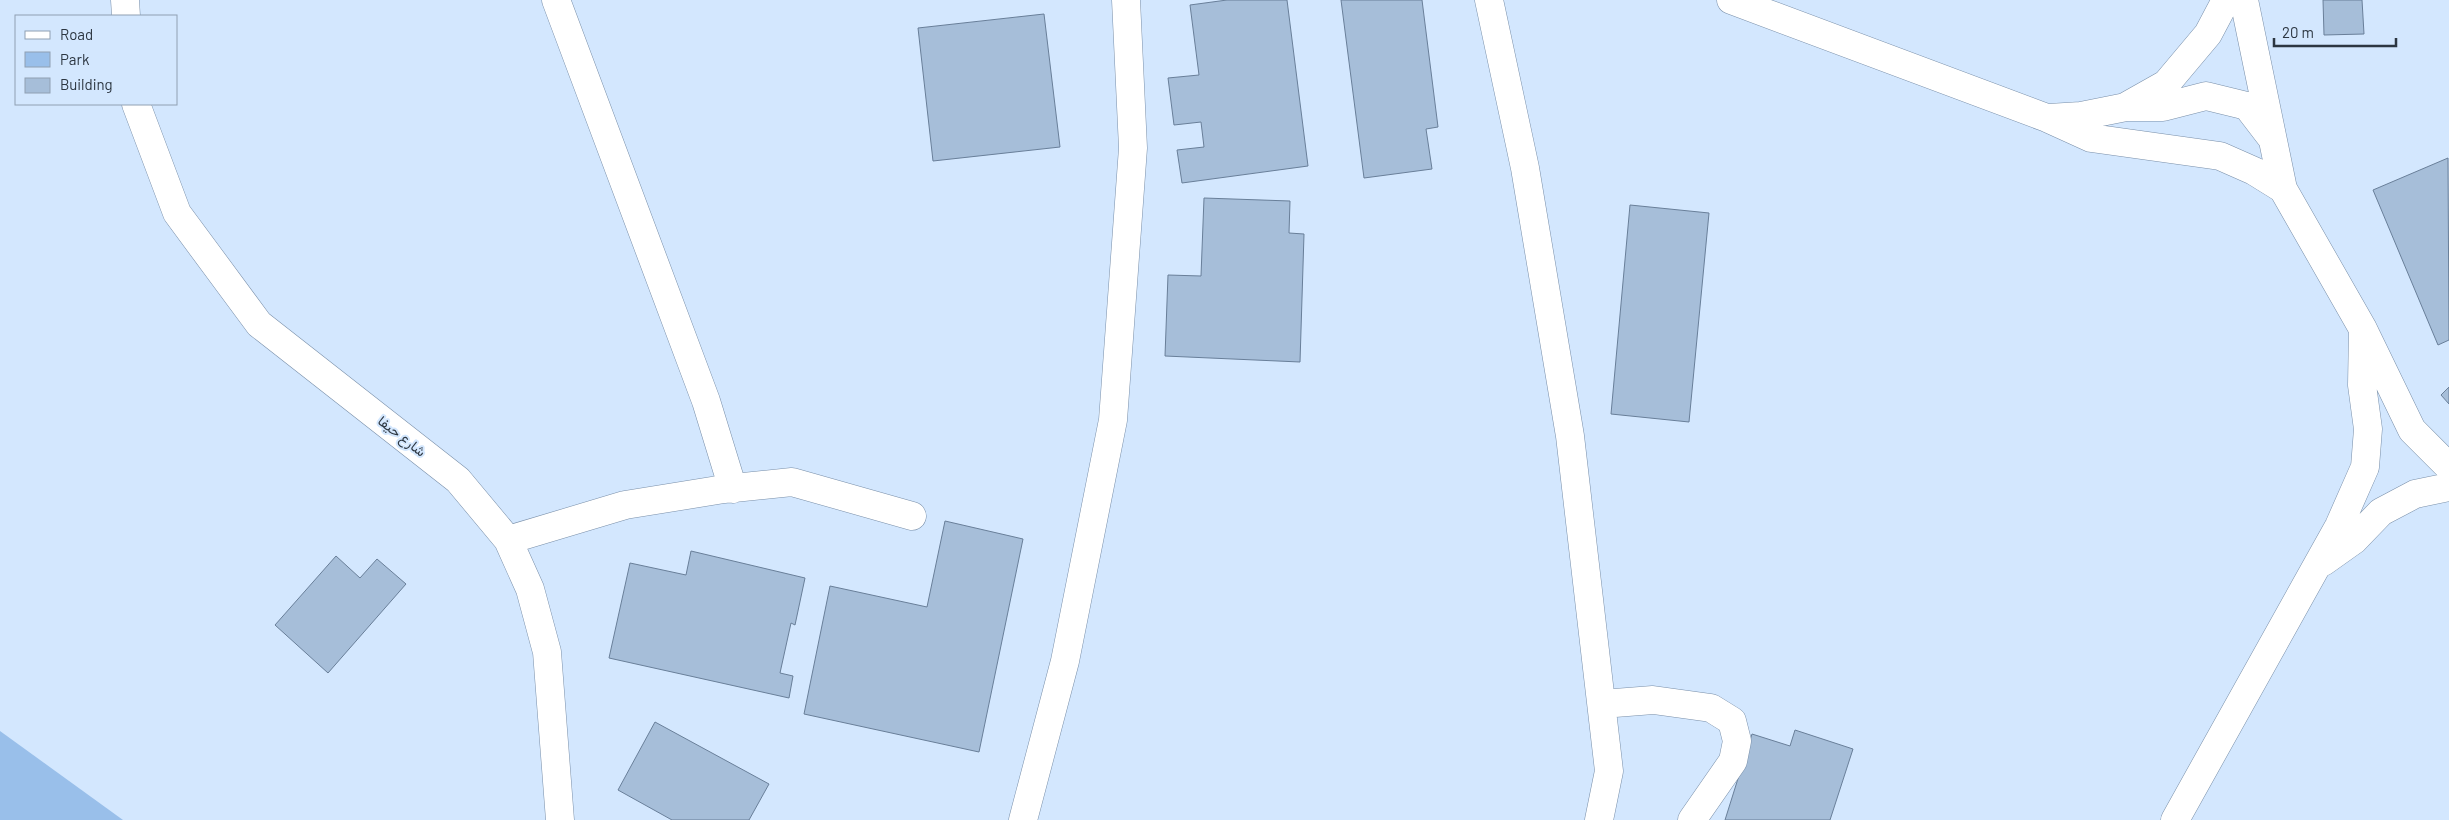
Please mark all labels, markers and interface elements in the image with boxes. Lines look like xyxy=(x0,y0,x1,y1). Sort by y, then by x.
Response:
legend xyxy=(15,15,178,105)
scale bar xyxy=(2274,15,2396,47)
text: 20 m xyxy=(2282,23,2314,41)
text: Road xyxy=(60,25,93,43)
text: Park xyxy=(60,50,90,68)
text: Building xyxy=(60,75,113,93)
street label: شارع حيفا xyxy=(373,412,430,462)

